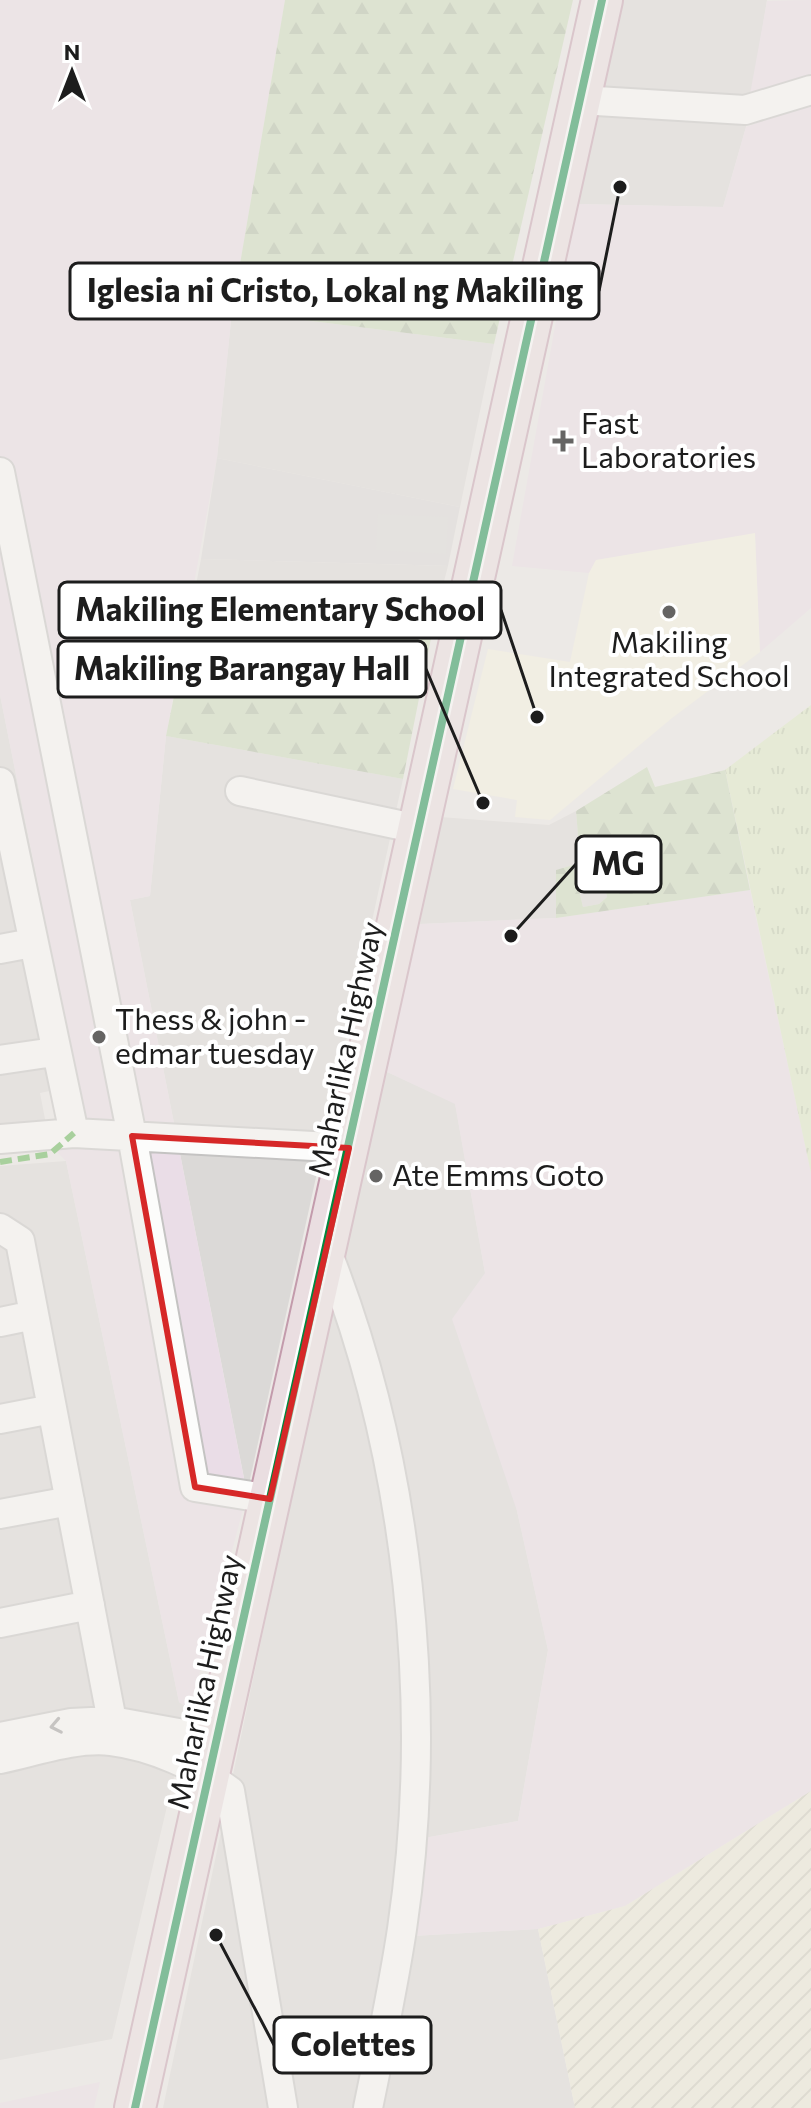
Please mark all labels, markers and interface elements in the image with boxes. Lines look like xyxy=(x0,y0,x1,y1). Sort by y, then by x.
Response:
north arrow xyxy=(32,32,112,112)
text: N xyxy=(64,38,80,65)
callout: Iglesia ni Cristo, Lokal ng Makiling xyxy=(70,263,599,319)
text: Iglesia ni Cristo, Lokal ng Makiling xyxy=(87,269,584,309)
place label: Fast Laboratories xyxy=(581,403,756,474)
marker: Fast Laboratories xyxy=(552,430,574,452)
callout: Makiling Elementary School xyxy=(59,582,501,638)
text: Makiling Elementary School xyxy=(75,588,485,628)
marker: Makiling Integrated School xyxy=(660,603,678,621)
place label: Makiling Integrated School xyxy=(548,622,790,693)
callout: Makiling Barangay Hall xyxy=(58,641,426,697)
text: Makiling Barangay Hall xyxy=(74,647,410,687)
callout: MG xyxy=(576,836,661,892)
text: MG xyxy=(591,842,645,882)
street label: Maharlika Highway xyxy=(298,918,389,1179)
place label: Thess & john - edmar tuesday xyxy=(115,999,314,1070)
marker: Thess & john - edmar tuesday xyxy=(90,1028,108,1046)
place label: Ate Emms Goto xyxy=(392,1155,604,1192)
marker: Ate Emms Goto xyxy=(367,1167,385,1185)
street label: Maharlika Highway xyxy=(157,1551,248,1812)
one-way arrow xyxy=(50,1717,63,1734)
callout: Colettes xyxy=(274,2017,431,2073)
text: Colettes xyxy=(290,2023,416,2063)

